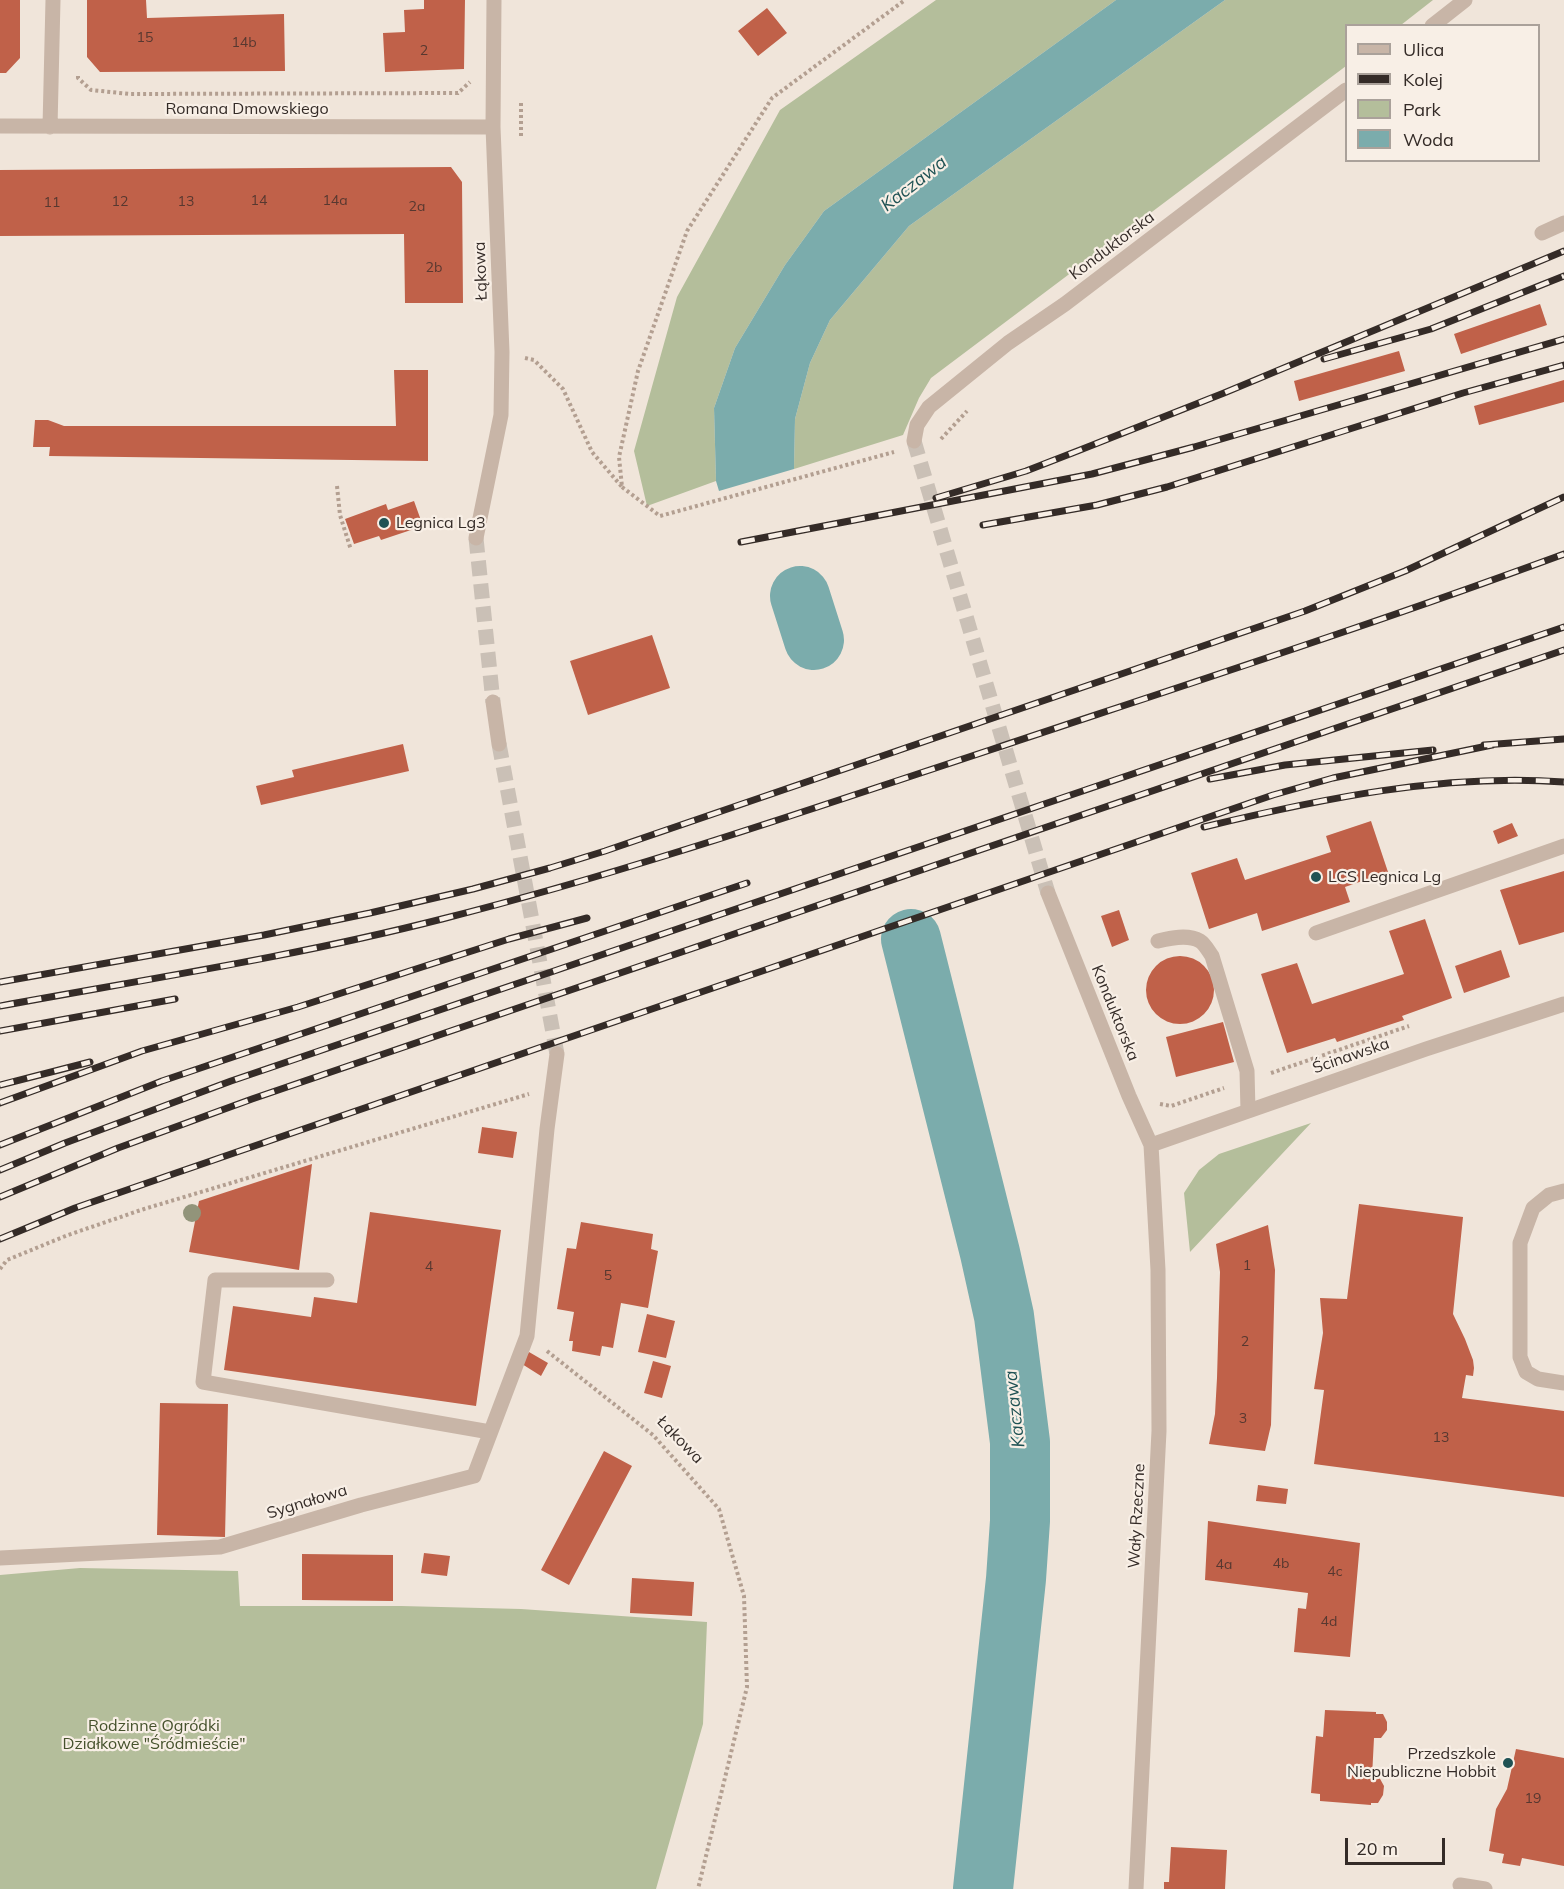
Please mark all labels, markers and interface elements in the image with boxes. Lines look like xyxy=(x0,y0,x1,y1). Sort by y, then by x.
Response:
legend xyxy=(1345,24,1540,162)
house number: 15 xyxy=(137,30,153,46)
house number: 14b xyxy=(231,35,257,51)
text: Ulica xyxy=(1403,38,1444,61)
house number: 2 xyxy=(420,43,428,59)
text: Kolej xyxy=(1403,68,1443,91)
text: Park xyxy=(1403,98,1441,121)
street label: Romana Dmowskiego xyxy=(165,99,329,119)
text: Woda xyxy=(1403,128,1454,151)
water label: Kaczawa xyxy=(877,152,951,216)
house number: 14 xyxy=(251,193,267,209)
house number: 14a xyxy=(322,193,348,209)
house number: 12 xyxy=(112,194,128,210)
house number: 13 xyxy=(178,194,194,210)
house number: 11 xyxy=(44,195,60,211)
house number: 2a xyxy=(409,199,425,215)
street label: Konduktorska xyxy=(1066,208,1158,284)
street label: Łąkowa xyxy=(470,241,492,301)
house number: 2b xyxy=(426,260,442,276)
place label: Legnica Lg3 xyxy=(396,513,486,533)
marker: Legnica Lg3 xyxy=(377,516,391,530)
place label: LCS Legnica Lg xyxy=(1328,867,1441,887)
marker: LCS Legnica Lg xyxy=(1309,870,1323,884)
street label: Konduktorska xyxy=(1087,962,1143,1064)
street label: Ścinawska xyxy=(1310,1034,1392,1078)
house number: 1 xyxy=(1243,1258,1251,1274)
house number: 4 xyxy=(425,1259,433,1275)
house number: 5 xyxy=(604,1268,612,1284)
house number: 2 xyxy=(1241,1334,1249,1350)
water label: Kaczawa xyxy=(1000,1369,1030,1449)
house number: 3 xyxy=(1239,1411,1247,1427)
street label: Łąkowa xyxy=(653,1412,707,1468)
house number: 13 xyxy=(1433,1430,1449,1446)
street label: Wały Rzeczne xyxy=(1125,1463,1149,1569)
street label: Sygnałowa xyxy=(264,1481,350,1523)
house number: 4b xyxy=(1273,1556,1289,1572)
house number: 4a xyxy=(1216,1557,1232,1573)
house number: 4c xyxy=(1327,1564,1343,1580)
house number: 4d xyxy=(1321,1614,1337,1630)
park label: Rodzinne Ogródki Działkowe "Śródmieście" xyxy=(62,1716,246,1754)
place label: Przedszkole Niepubliczne Hobbit xyxy=(1347,1744,1496,1782)
marker: Przedszkole Niepubliczne Hobbit xyxy=(1501,1756,1515,1770)
house number: 19 xyxy=(1525,1791,1541,1807)
scale bar xyxy=(1348,1826,1448,1864)
text: 20 m xyxy=(1356,1837,1398,1860)

